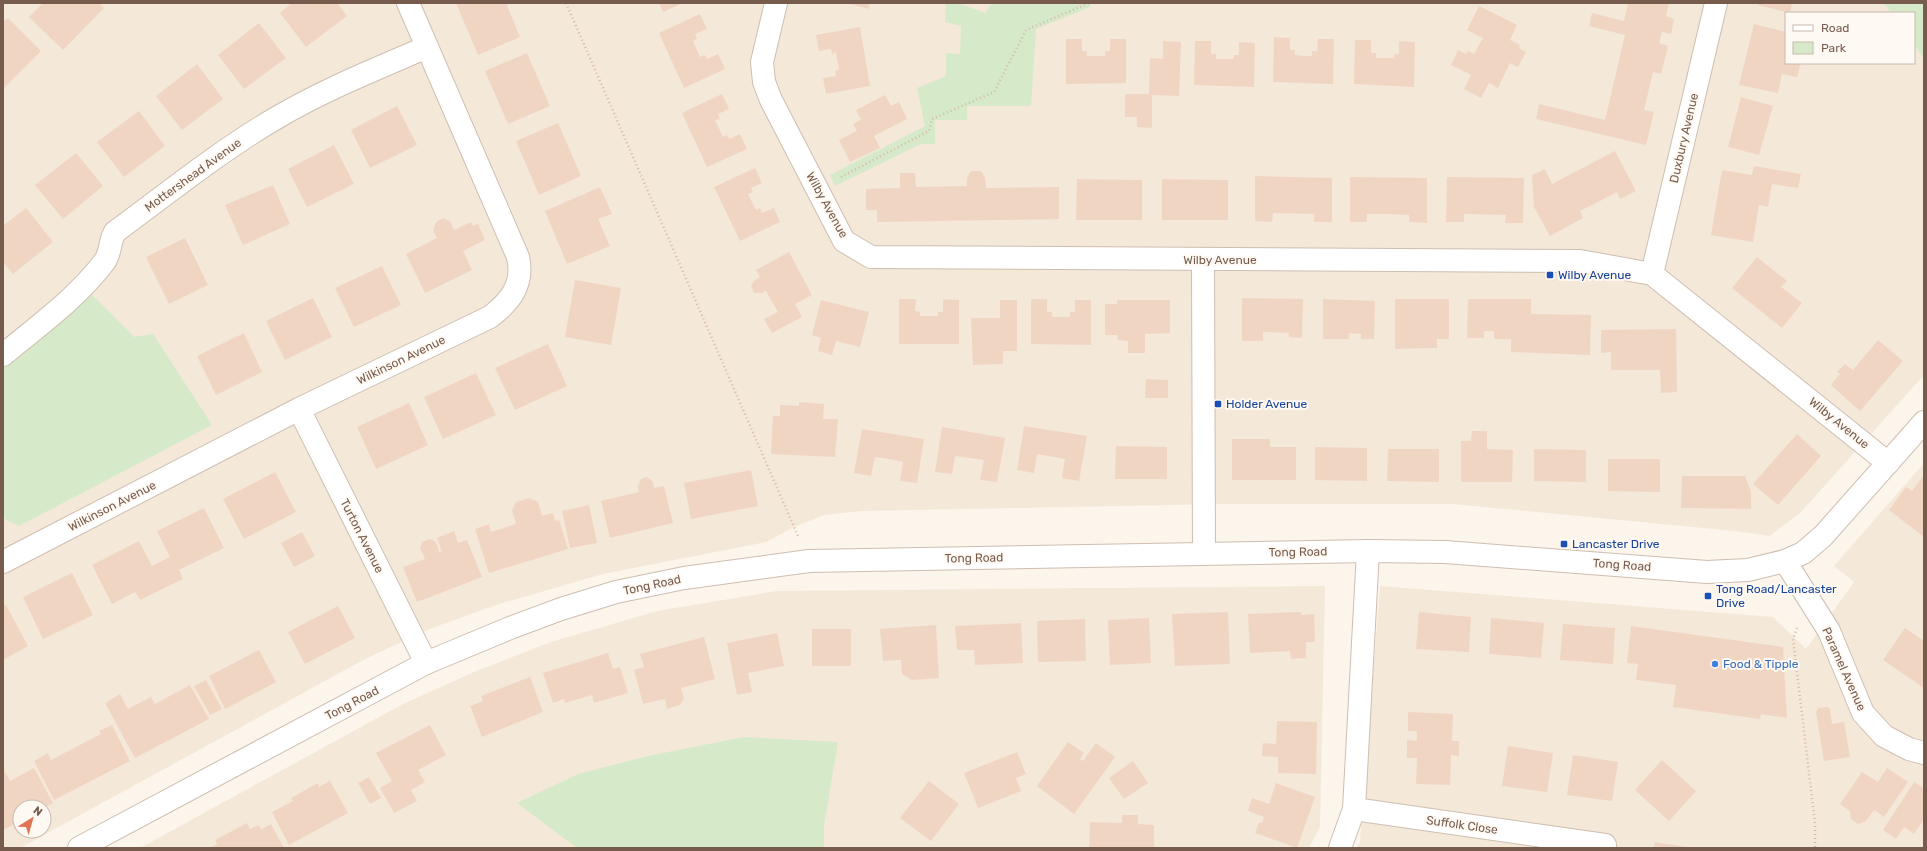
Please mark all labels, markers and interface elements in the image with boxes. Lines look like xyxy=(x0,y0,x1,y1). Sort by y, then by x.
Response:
legend xyxy=(1785,12,1915,64)
text: Road xyxy=(1821,21,1849,35)
text: Park xyxy=(1821,41,1847,55)
street label: Duxbury Avenue xyxy=(1667,91,1701,184)
street label: Mottershead Avenue xyxy=(142,135,244,215)
street label: Wilby Avenue xyxy=(803,170,851,241)
street label: Wilby Avenue xyxy=(1183,253,1257,267)
place label: Wilby Avenue xyxy=(1558,268,1632,282)
marker: Wilby Avenue xyxy=(1545,270,1555,280)
street label: Wilkinson Avenue xyxy=(354,332,448,387)
street label: Wilby Avenue xyxy=(1806,394,1872,452)
place label: Holder Avenue xyxy=(1226,397,1307,411)
marker: Holder Avenue xyxy=(1213,399,1223,409)
street label: Wilkinson Avenue xyxy=(66,478,159,534)
street label: Turton Avenue xyxy=(337,497,387,576)
place label: Lancaster Drive xyxy=(1572,537,1660,551)
marker: Lancaster Drive xyxy=(1559,539,1569,549)
street label: Tong Road xyxy=(1269,544,1327,560)
street label: Tong Road xyxy=(945,550,1003,566)
street label: Tong Road xyxy=(1592,556,1652,574)
street label: Tong Road xyxy=(622,572,682,598)
place label: Tong Road/Lancaster Drive xyxy=(1716,582,1837,610)
marker: Tong Road/Lancaster Drive xyxy=(1703,591,1713,601)
street label: Paramel Avenue xyxy=(1819,625,1869,713)
place label: Food & Tipple xyxy=(1723,657,1799,671)
marker: Food & Tipple xyxy=(1710,659,1720,669)
street label: Tong Road xyxy=(323,683,381,723)
north arrow xyxy=(12,799,52,839)
text: N xyxy=(31,804,45,819)
street label: Suffolk Close xyxy=(1425,813,1499,837)

